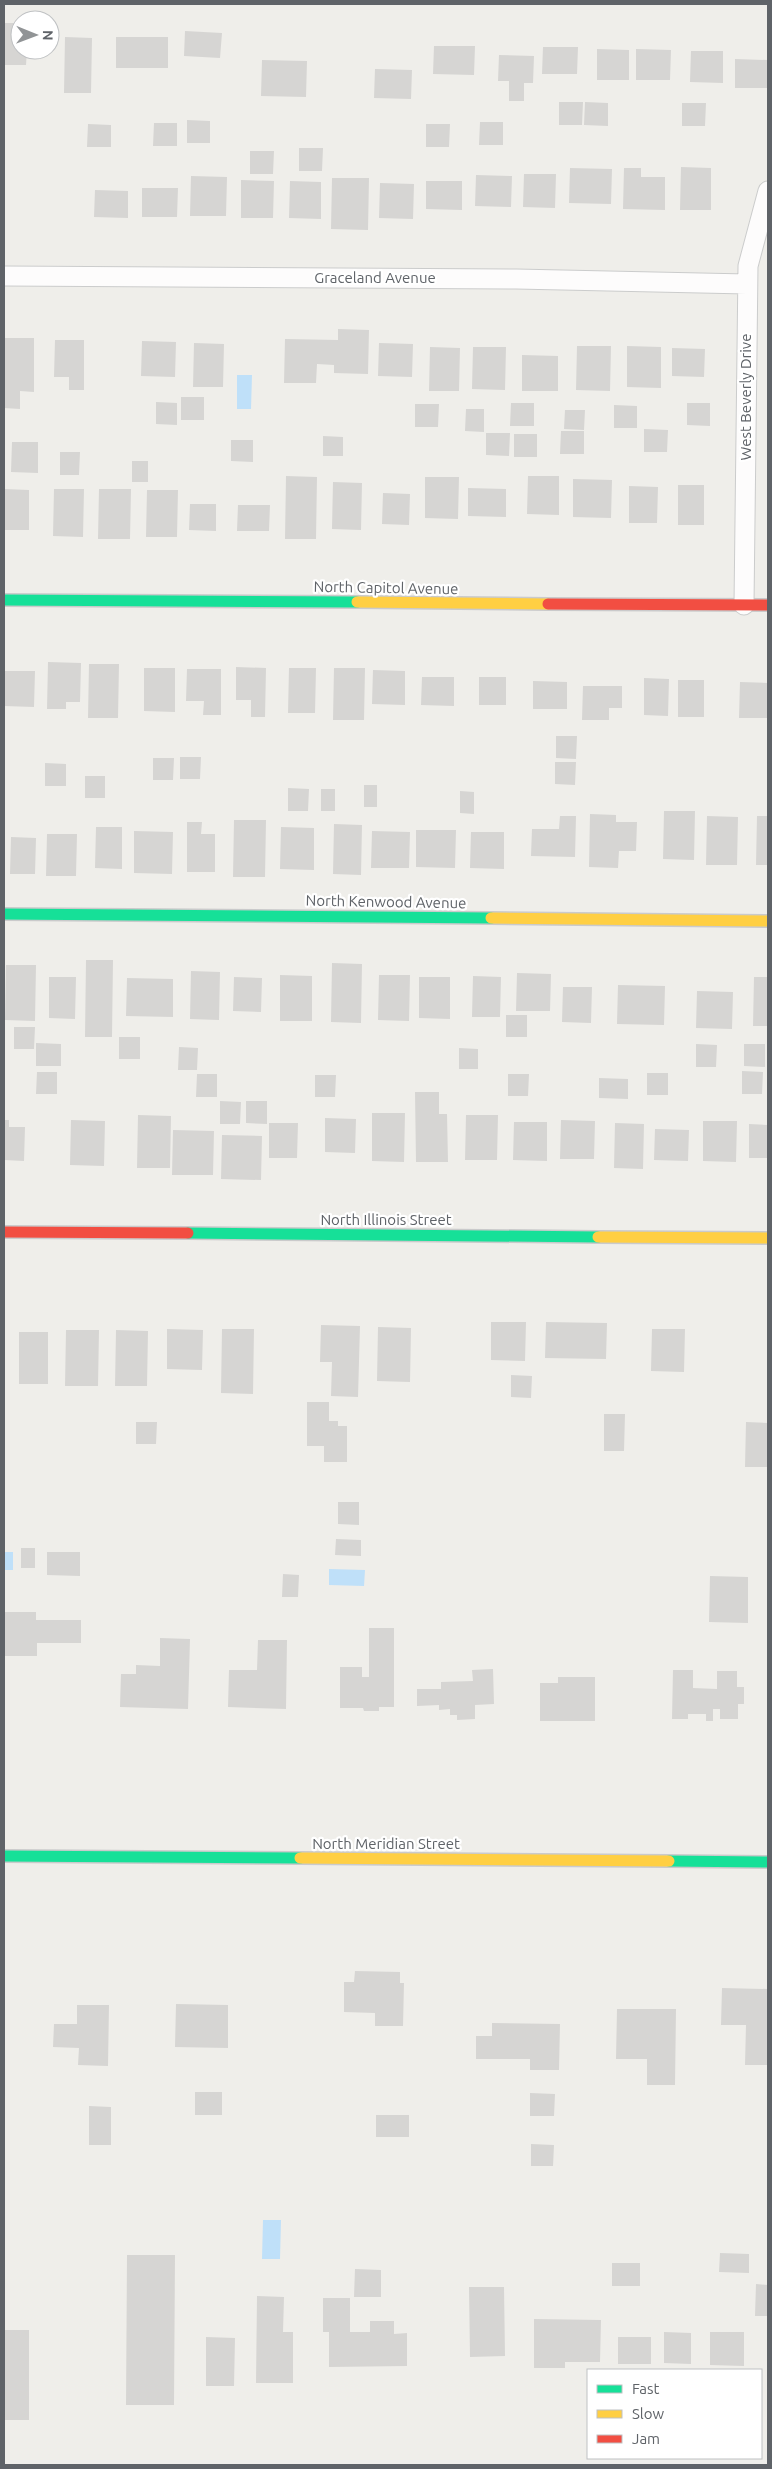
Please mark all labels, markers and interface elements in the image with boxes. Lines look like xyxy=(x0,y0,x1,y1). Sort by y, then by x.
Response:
north arrow xyxy=(10,10,60,60)
text: N xyxy=(40,30,56,41)
street label: Graceland Avenue xyxy=(314,269,436,286)
street label: West Beverly Drive xyxy=(737,334,754,460)
street label: North Capitol Avenue xyxy=(313,578,459,597)
street label: North Kenwood Avenue xyxy=(305,892,467,911)
street label: North Illinois Street xyxy=(320,1211,452,1228)
street label: North Meridian Street xyxy=(312,1835,460,1852)
legend xyxy=(587,2369,762,2459)
text: Fast xyxy=(632,2380,660,2397)
text: Slow xyxy=(632,2405,665,2422)
text: Jam xyxy=(632,2430,660,2447)

